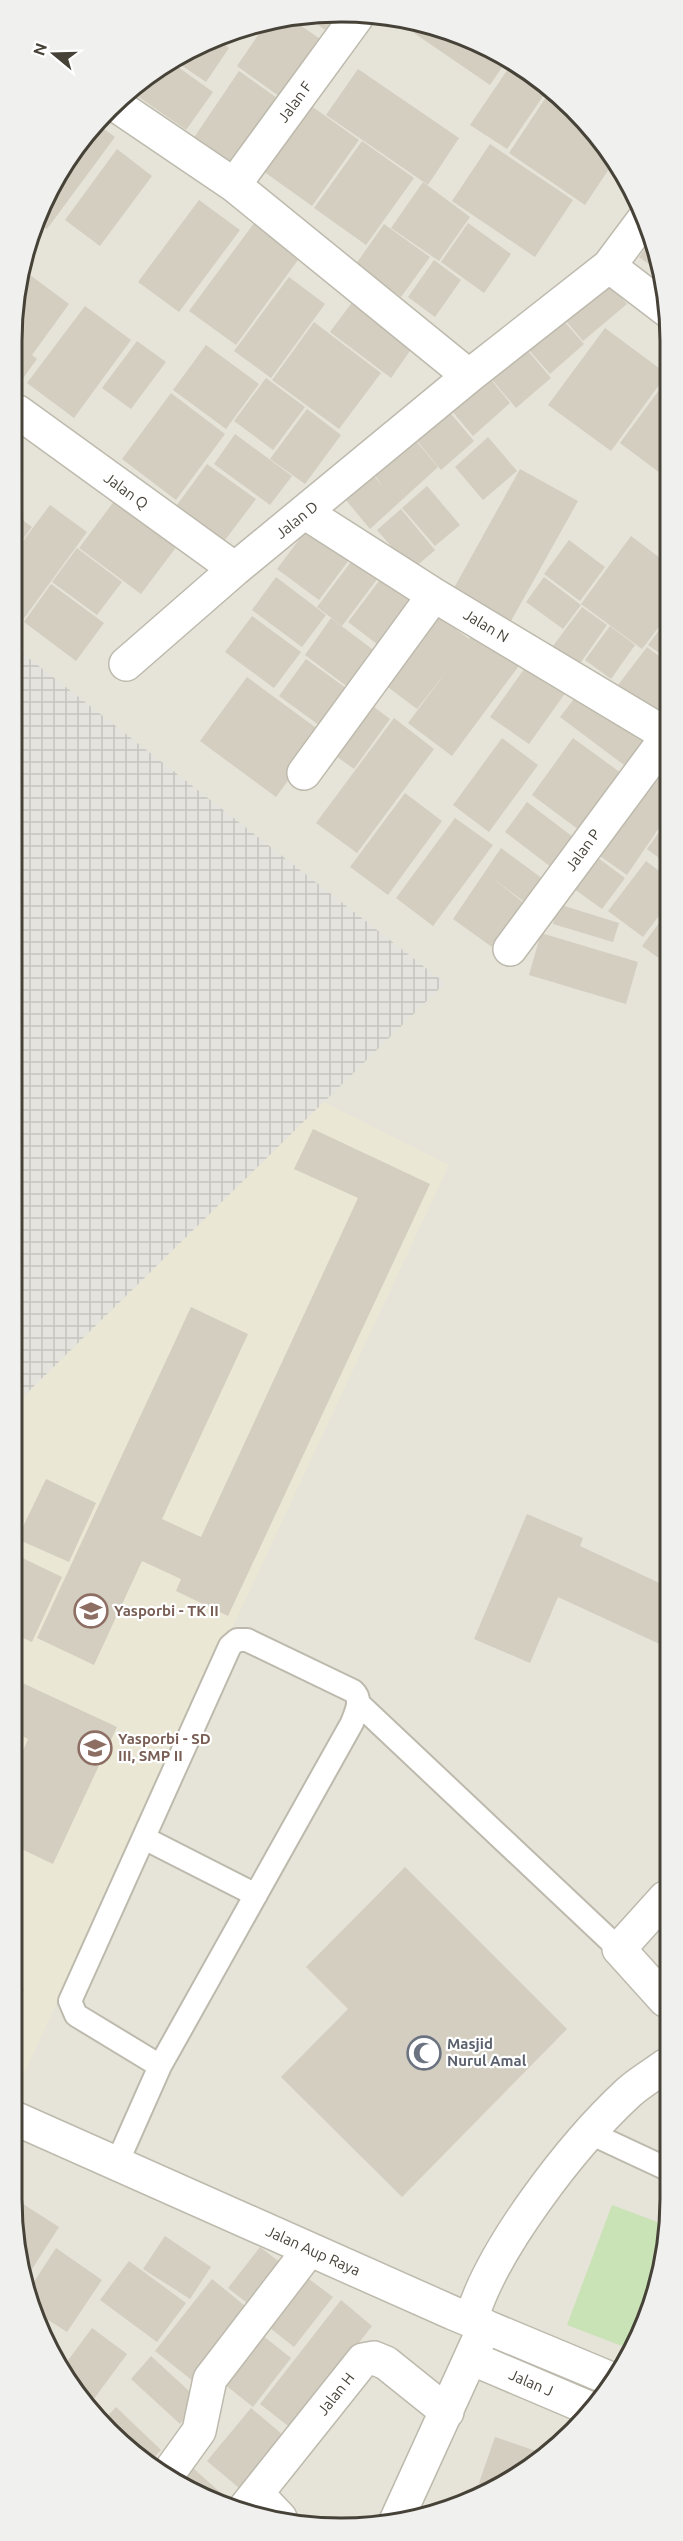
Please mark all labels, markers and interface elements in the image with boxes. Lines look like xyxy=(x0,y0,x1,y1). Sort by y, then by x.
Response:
north arrow xyxy=(24,24,84,84)
text: N xyxy=(29,41,50,58)
street label: Jalan F xyxy=(274,78,315,126)
street label: Jalan Q xyxy=(101,469,152,512)
street label: Jalan D xyxy=(272,497,321,542)
street label: Jalan N xyxy=(461,606,512,646)
street label: Jalan P xyxy=(562,825,604,874)
school or university icon: Yasporbi - TK II xyxy=(73,1593,109,1629)
place label: Yasporbi - TK II xyxy=(114,1602,219,1619)
school or university icon: Yasporbi - SD III, SMP II xyxy=(77,1730,113,1766)
place label: Yasporbi - SD III, SMP II xyxy=(118,1730,211,1764)
mosque icon: Masjid Nurul Amal xyxy=(406,2035,442,2071)
place label: Masjid Nurul Amal xyxy=(447,2035,527,2069)
street label: Jalan Aup Raya xyxy=(264,2222,363,2279)
street label: Jalan J xyxy=(507,2366,556,2399)
street label: Jalan H xyxy=(314,2369,357,2418)

